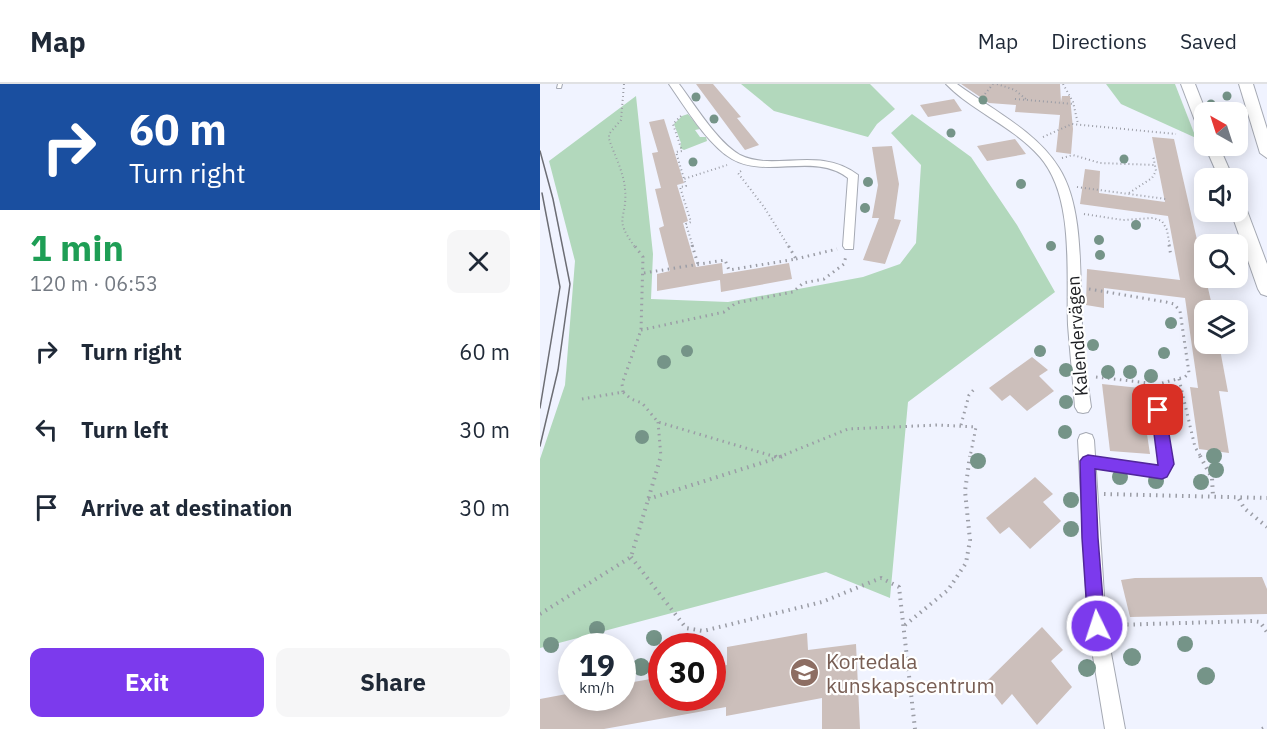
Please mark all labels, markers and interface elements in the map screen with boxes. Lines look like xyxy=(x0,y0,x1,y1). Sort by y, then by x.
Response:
text: Map xyxy=(30,23,86,60)
text: Map xyxy=(978,27,1018,55)
text: Directions xyxy=(1051,27,1147,55)
text: Saved xyxy=(1180,27,1237,55)
text: 60 m xyxy=(129,102,227,157)
north arrow xyxy=(1194,102,1248,156)
map controls xyxy=(1194,102,1248,354)
icon: right xyxy=(30,108,108,186)
text: Turn right xyxy=(129,155,246,190)
button: sound xyxy=(1194,168,1248,222)
text: 1 min xyxy=(30,224,124,271)
button: close xyxy=(447,230,510,293)
button: search xyxy=(1194,234,1248,288)
text: 120 m · 06:53 xyxy=(30,270,158,297)
street label: Kalendervägen xyxy=(1061,275,1093,397)
button: layers xyxy=(1194,300,1248,354)
icon: right xyxy=(30,335,63,368)
text: Turn right xyxy=(81,337,182,366)
text: 60 m xyxy=(459,337,510,366)
pin xyxy=(1132,384,1183,435)
icon: arrive xyxy=(1141,393,1174,426)
icon: left xyxy=(30,413,63,446)
text: Turn left xyxy=(81,415,169,444)
text: 30 m xyxy=(459,415,510,444)
icon: arrive xyxy=(30,491,63,524)
text: Arrive at destination xyxy=(81,493,292,522)
text: 30 m xyxy=(459,493,510,522)
position arrow xyxy=(1065,594,1129,658)
speed limit sign: 30 xyxy=(648,633,726,711)
text: 19 xyxy=(579,645,615,684)
place label: Kortedala kunskapscentrum xyxy=(826,647,995,699)
button: Exit xyxy=(30,648,264,717)
button: Share xyxy=(276,648,510,717)
school or university icon: Kortedala kunskapscentrum xyxy=(789,657,821,689)
text: km/h xyxy=(579,678,615,697)

